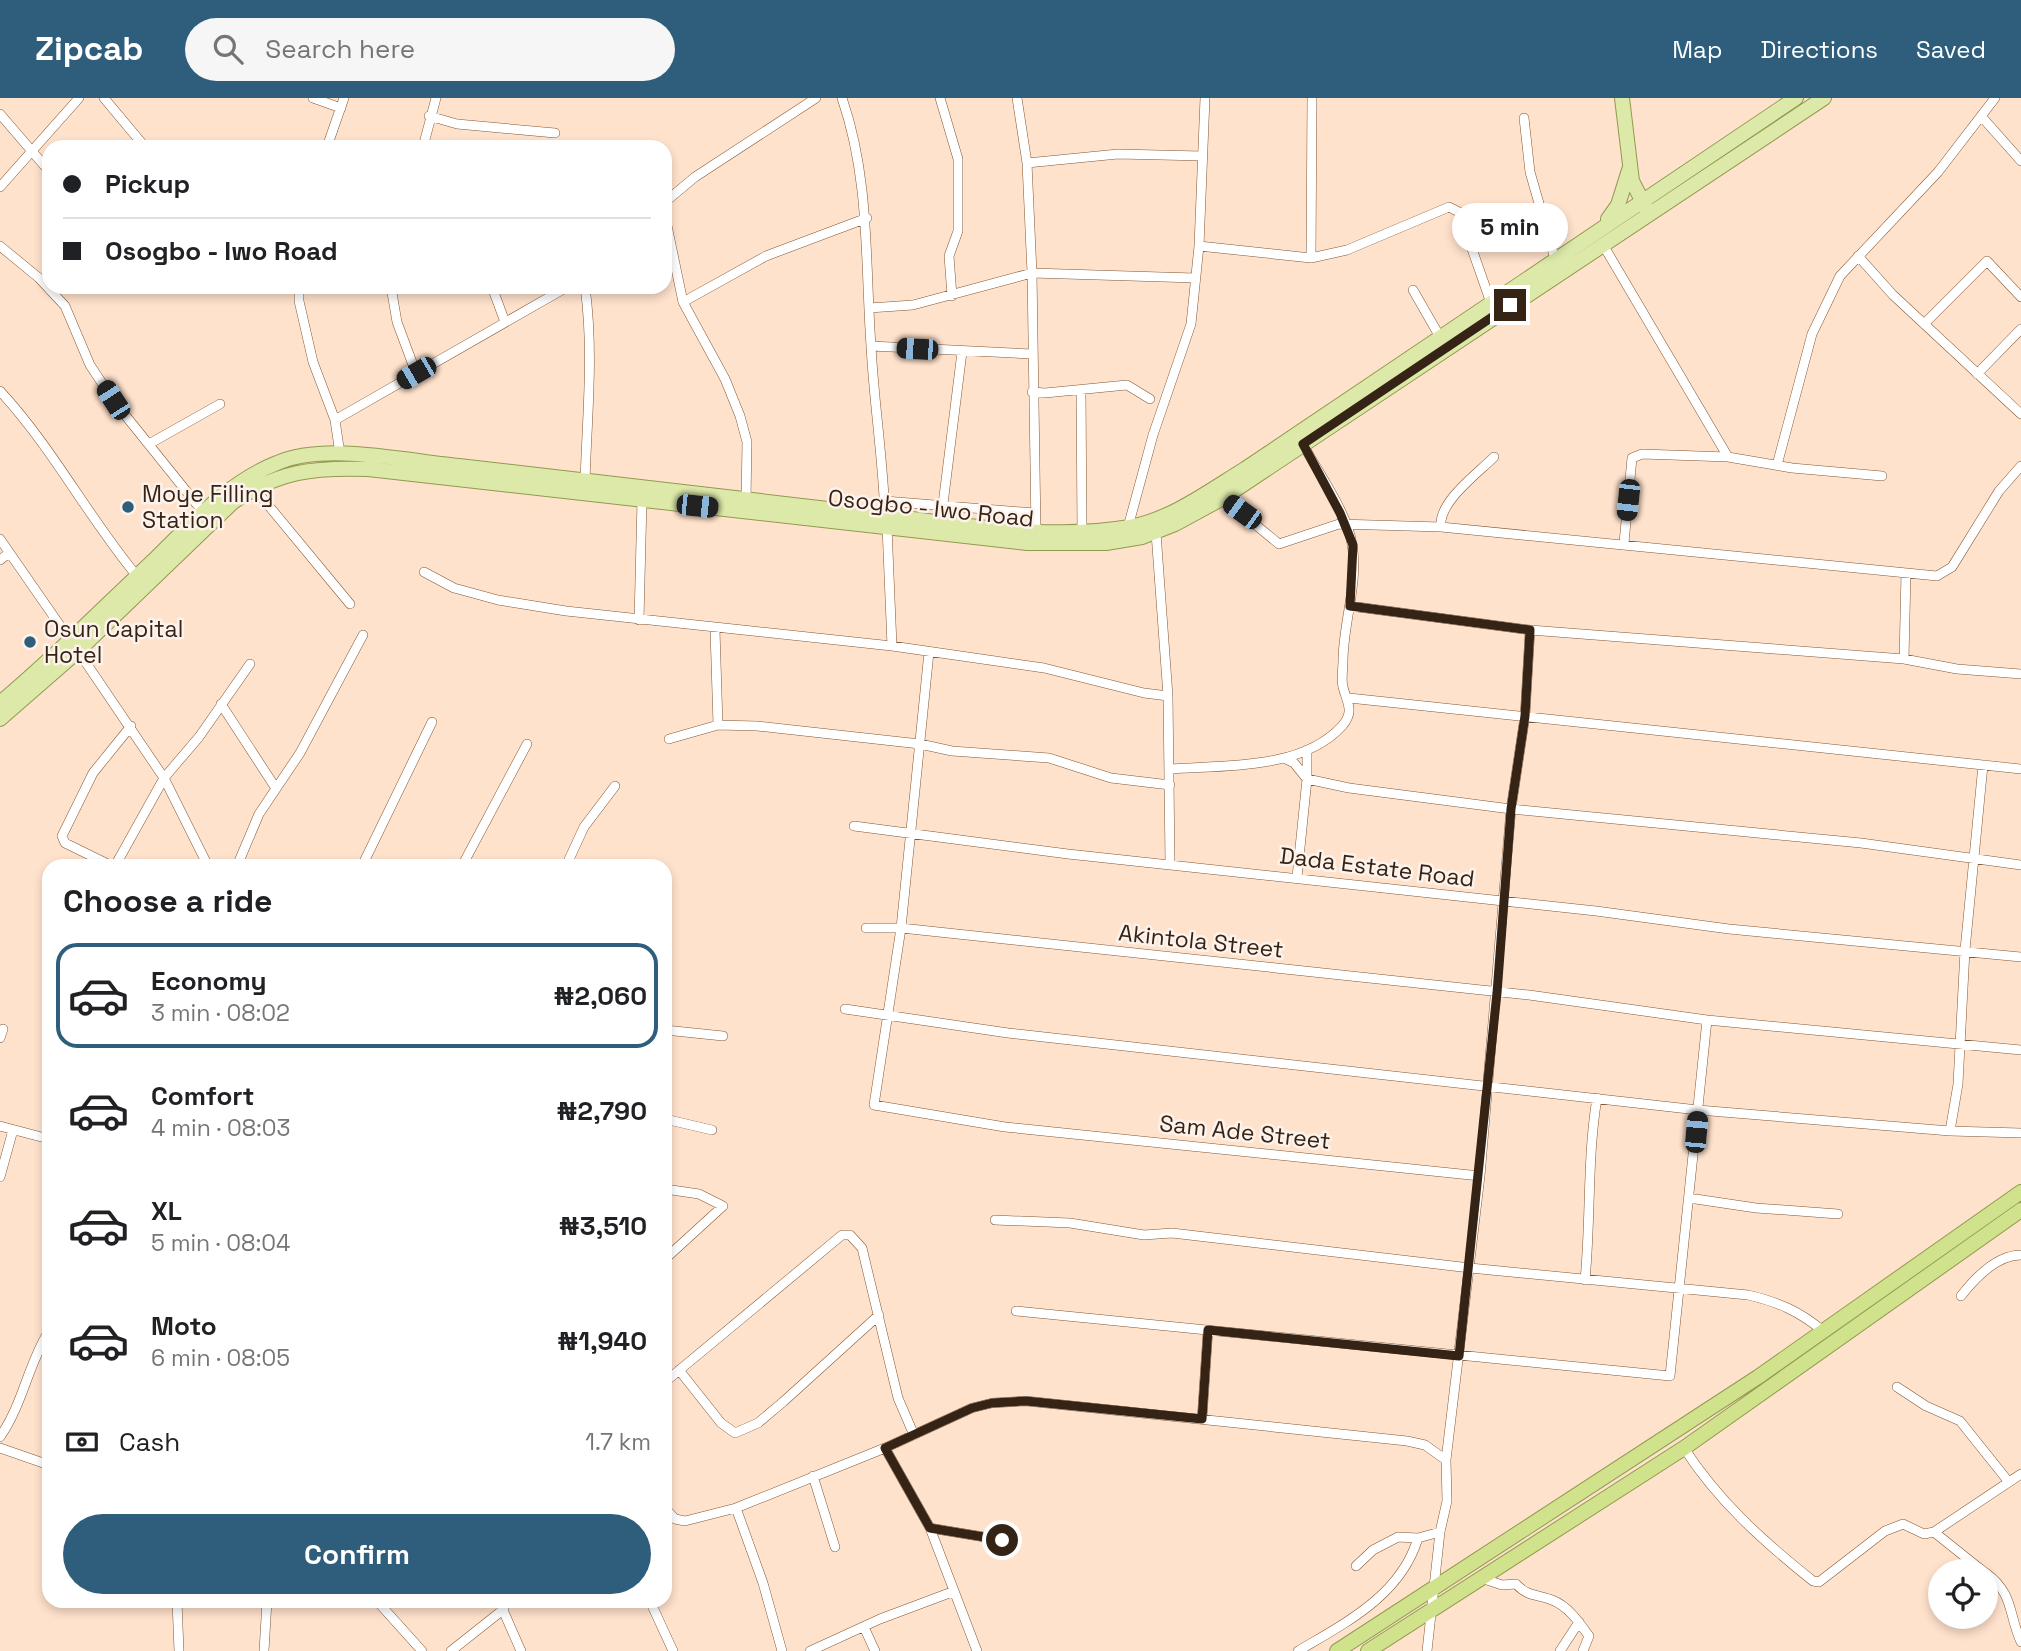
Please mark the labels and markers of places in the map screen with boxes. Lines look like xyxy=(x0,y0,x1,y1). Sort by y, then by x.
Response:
place label: Moye Filling Station xyxy=(142,479,274,535)
marker: Moye Filling Station xyxy=(120,499,136,515)
place label: Osun Capital Hotel xyxy=(44,614,183,670)
marker: Osun Capital Hotel xyxy=(22,634,38,650)

